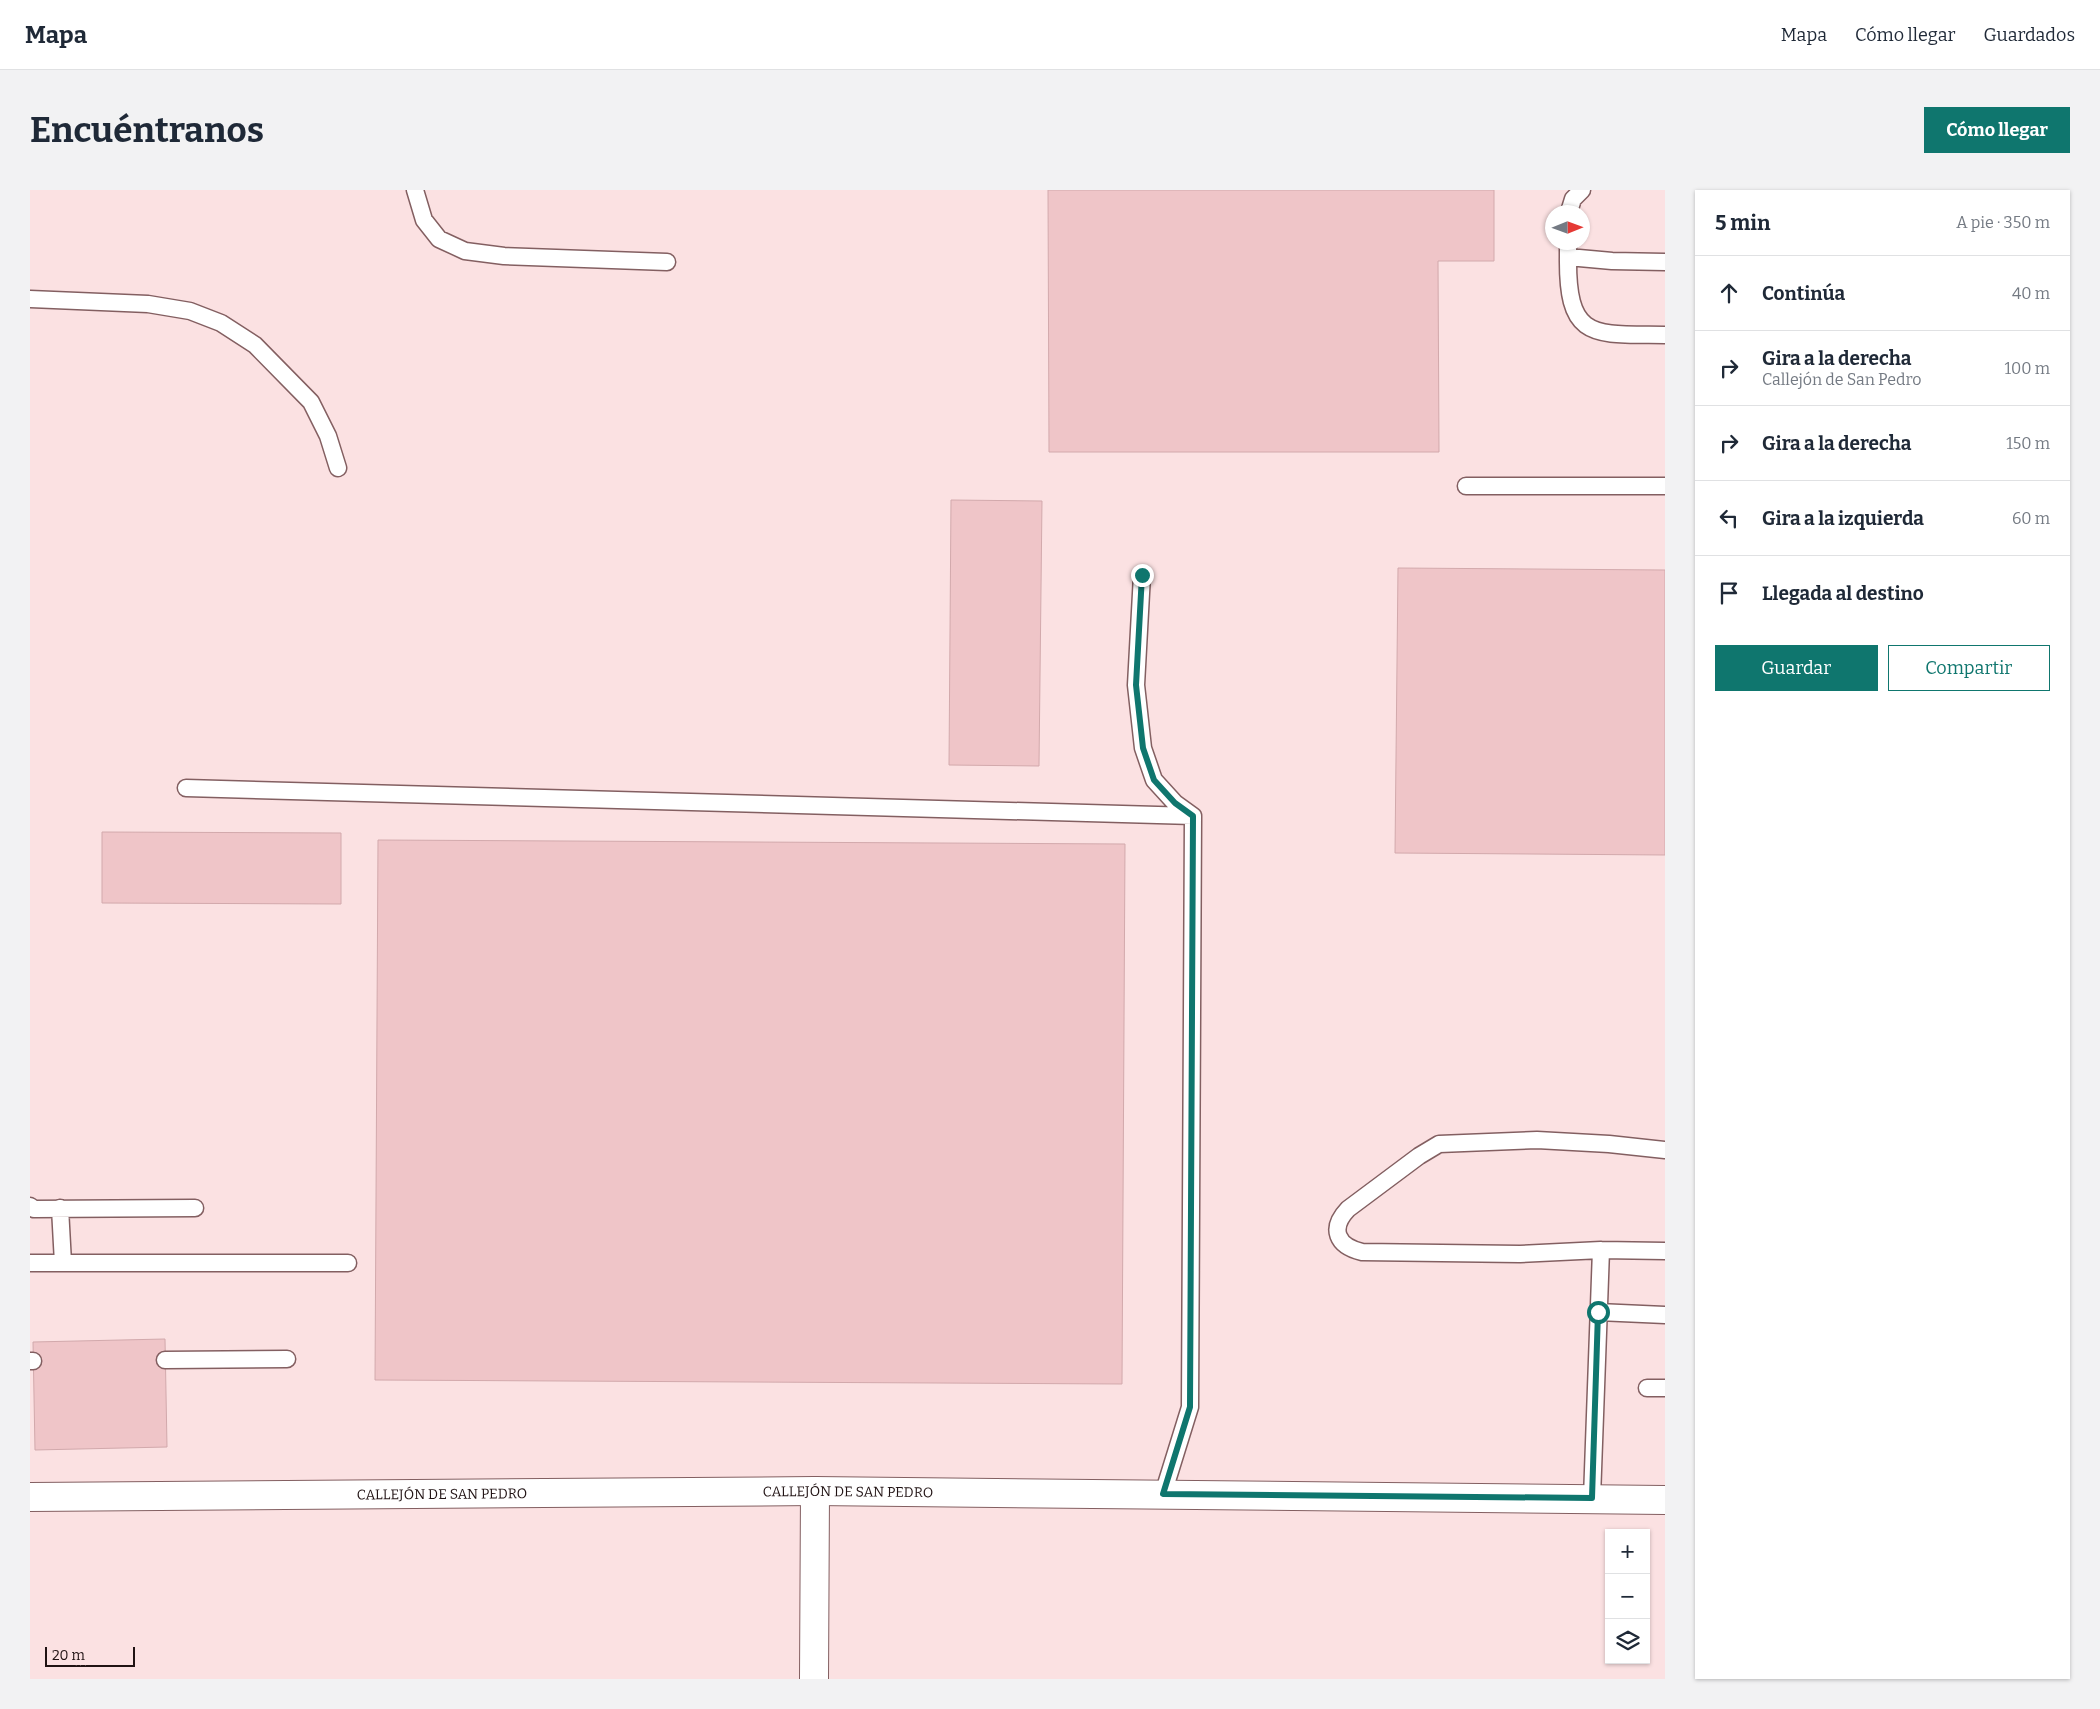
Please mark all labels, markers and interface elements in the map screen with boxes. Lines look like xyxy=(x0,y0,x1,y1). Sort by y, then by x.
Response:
text: Mapa xyxy=(25,21,87,49)
text: Mapa xyxy=(1781,24,1827,46)
text: Cómo llegar xyxy=(1855,24,1956,46)
text: Guardados xyxy=(1984,24,2075,46)
button: Cómo llegar xyxy=(1924,107,2070,153)
text: Encuéntranos xyxy=(30,109,264,151)
north arrow xyxy=(1545,205,1590,250)
text: 5 min xyxy=(1715,210,1771,236)
text: A pie · 350 m xyxy=(1956,213,2050,232)
icon: ahead xyxy=(1715,279,1743,307)
text: Continúa xyxy=(1762,282,1845,305)
text: 40 m xyxy=(2012,284,2050,303)
text: Gira a la derecha xyxy=(1762,347,1911,370)
icon: right xyxy=(1715,354,1743,382)
text: 100 m xyxy=(2005,359,2050,378)
text: Callejón de San Pedro xyxy=(1762,370,1921,389)
icon: right xyxy=(1715,429,1743,457)
text: Gira a la derecha xyxy=(1762,432,1911,455)
text: 150 m xyxy=(2006,434,2050,453)
icon: left xyxy=(1715,504,1743,532)
text: Gira a la izquierda xyxy=(1762,507,1924,530)
text: 60 m xyxy=(2012,509,2050,528)
route end xyxy=(1131,564,1154,587)
icon: arrive xyxy=(1715,579,1743,607)
text: Llegada al destino xyxy=(1762,582,1924,605)
button: Guardar xyxy=(1715,645,1878,691)
button: Compartir xyxy=(1888,645,2050,691)
route start xyxy=(1587,1301,1610,1324)
street label: CALLEJÓN DE SAN PEDRO xyxy=(763,1481,933,1501)
street label: CALLEJÓN DE SAN PEDRO xyxy=(357,1485,527,1503)
map controls xyxy=(1605,1529,1650,1664)
button: + xyxy=(1605,1529,1650,1574)
button: − xyxy=(1605,1574,1650,1619)
button: layers xyxy=(1605,1619,1650,1664)
scale bar xyxy=(45,1644,135,1667)
text: 20 m xyxy=(52,1647,85,1664)

